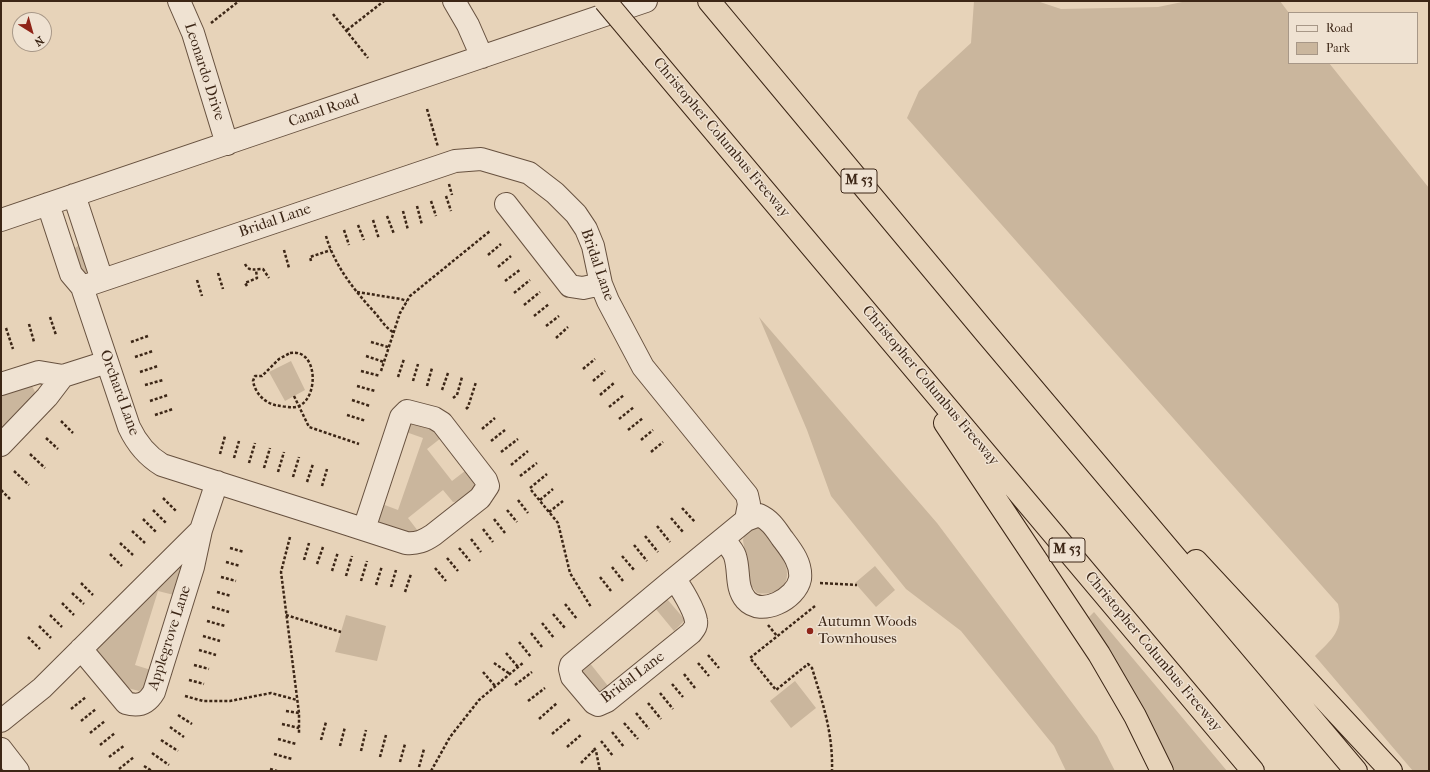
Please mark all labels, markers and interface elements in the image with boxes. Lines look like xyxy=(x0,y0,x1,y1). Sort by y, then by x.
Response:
north arrow xyxy=(12,12,52,52)
legend xyxy=(1288,12,1418,64)
street label: Leonardo Drive xyxy=(180,21,228,123)
text: Road xyxy=(1326,21,1353,35)
text: N xyxy=(32,33,46,49)
text: Park xyxy=(1326,41,1350,55)
street label: Christopher Columbus Freeway xyxy=(649,54,793,222)
street label: Canal Road xyxy=(286,91,362,131)
road number: M 53 xyxy=(841,169,877,193)
street label: Bridal Lane xyxy=(237,200,313,242)
street label: Bridal Lane xyxy=(576,227,618,303)
street label: Christopher Columbus Freeway xyxy=(858,302,1002,470)
street label: Orchard Lane xyxy=(95,348,143,438)
road number: M 53 xyxy=(1049,538,1085,562)
street label: Christopher Columbus Freeway xyxy=(1081,568,1225,736)
street label: Applegrove Lane xyxy=(145,583,195,693)
place label: Autumn Woods Townhouses xyxy=(818,613,917,648)
marker: Autumn Woods Townhouses xyxy=(805,626,815,636)
street label: Bridal Lane xyxy=(598,648,668,708)

